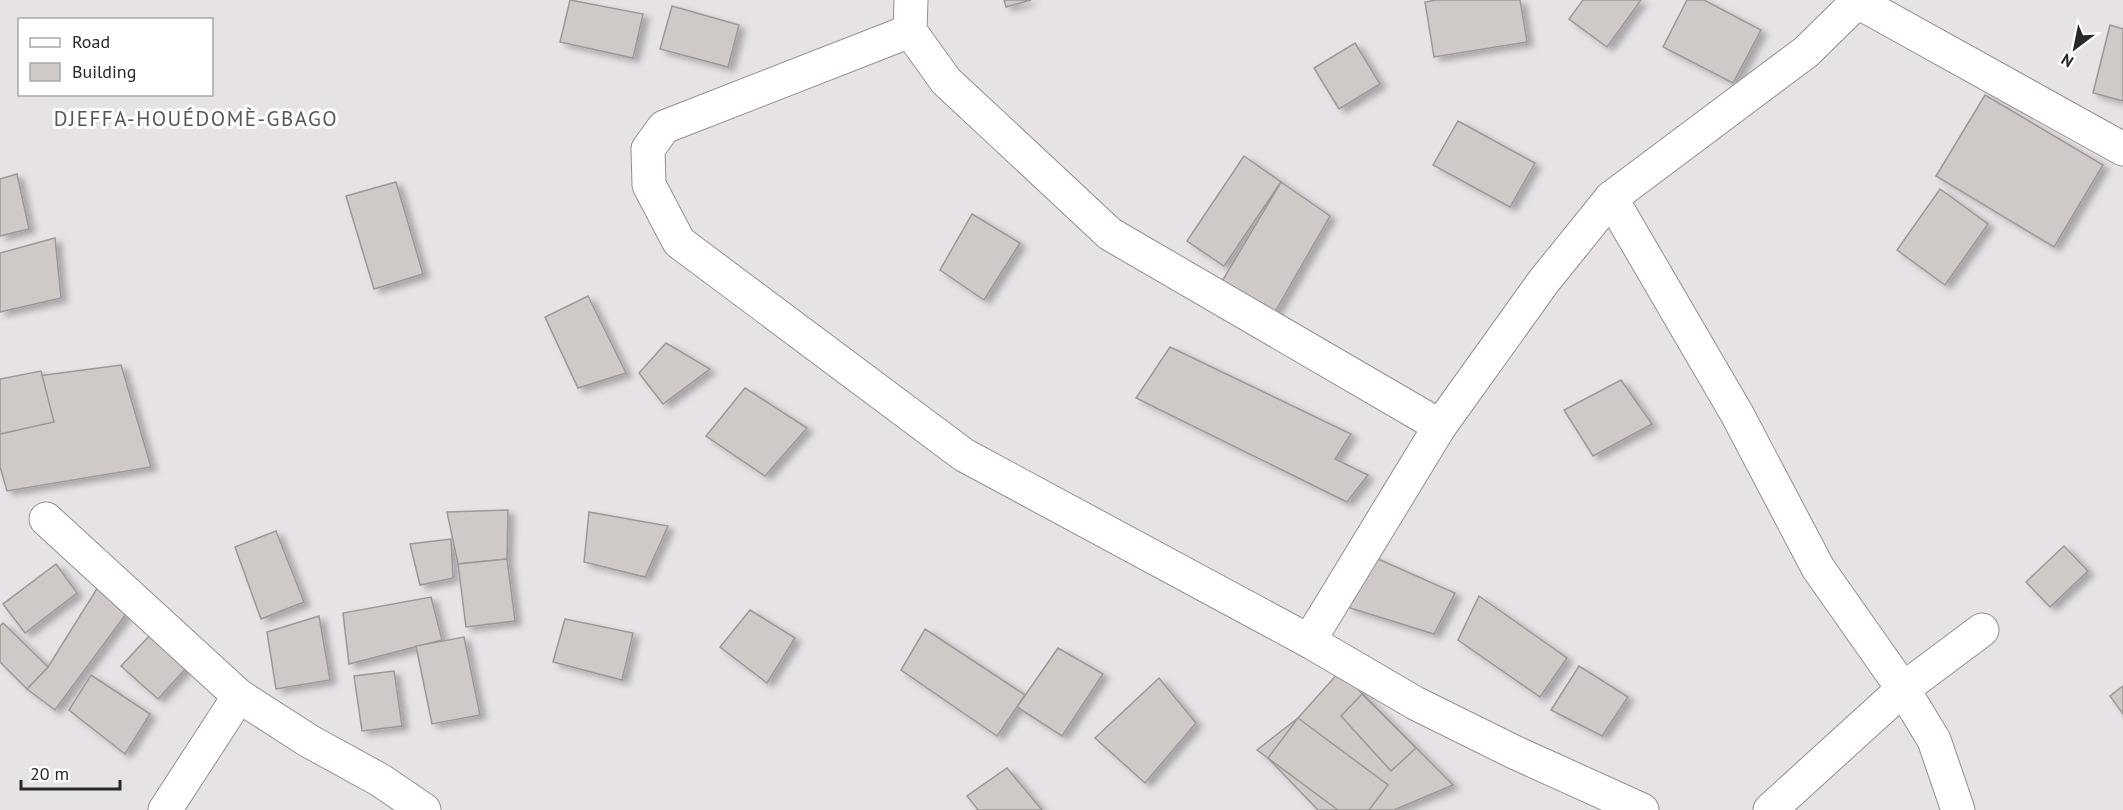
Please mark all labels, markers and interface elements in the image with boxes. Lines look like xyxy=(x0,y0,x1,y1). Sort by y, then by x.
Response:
legend xyxy=(18,18,213,96)
north arrow xyxy=(2045,18,2105,78)
text: Road xyxy=(72,30,110,53)
text: N xyxy=(2057,49,2077,72)
text: Building xyxy=(72,60,136,83)
district label: DJEFFA-HOUÉDOMÈ-GBAGO xyxy=(54,105,338,132)
scale bar xyxy=(21,753,120,791)
text: 20 m xyxy=(30,762,69,785)

